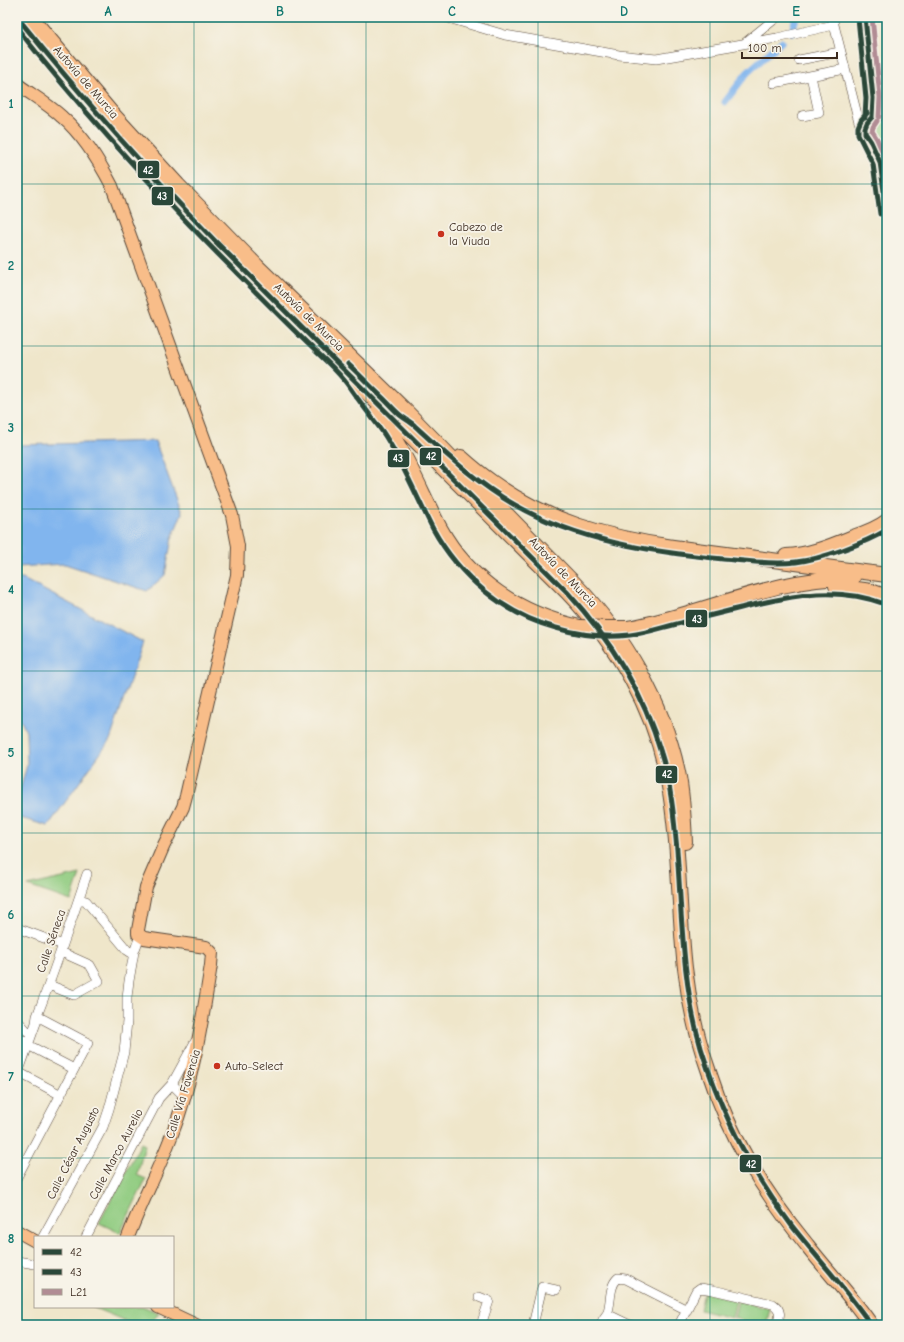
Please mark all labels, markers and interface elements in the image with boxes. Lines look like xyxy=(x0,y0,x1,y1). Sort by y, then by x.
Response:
text: A xyxy=(104,4,112,19)
text: B xyxy=(276,4,284,19)
text: C xyxy=(448,4,456,19)
text: D xyxy=(620,4,628,19)
text: E xyxy=(792,4,800,19)
scale bar xyxy=(742,34,837,60)
text: 100 m xyxy=(748,41,781,55)
street label: Autovía de Murcia xyxy=(51,43,121,121)
text: 1 xyxy=(8,96,14,111)
line badge: 42 xyxy=(137,160,160,179)
text: 42 xyxy=(143,164,154,177)
line badge: 43 xyxy=(151,186,174,206)
text: 43 xyxy=(157,190,167,203)
place label: Cabezo de la Viuda xyxy=(449,220,503,248)
marker: Cabezo de la Viuda xyxy=(436,229,446,239)
text: 2 xyxy=(8,258,14,273)
street label: Autovía de Murcia xyxy=(271,280,347,354)
text: 3 xyxy=(8,420,14,435)
line badge: 42 xyxy=(419,447,442,466)
line badge: 43 xyxy=(387,449,410,468)
text: 42 xyxy=(426,450,437,463)
text: 43 xyxy=(393,452,403,465)
street label: Autovía de Murcia xyxy=(526,534,600,610)
text: 4 xyxy=(8,582,14,597)
line badge: 43 xyxy=(685,609,708,628)
text: 43 xyxy=(692,613,702,626)
text: 5 xyxy=(8,745,15,760)
line badge: 42 xyxy=(655,765,678,784)
text: 42 xyxy=(662,768,673,781)
text: 6 xyxy=(8,907,15,922)
street label: Calle Séneca xyxy=(34,907,68,975)
street label: Calle Vía Favencia xyxy=(163,1048,203,1140)
place label: Auto-Select xyxy=(225,1059,283,1073)
marker: Auto-Select xyxy=(212,1061,222,1071)
text: 7 xyxy=(8,1069,14,1084)
street label: Calle César Augusto xyxy=(44,1104,102,1202)
street label: Calle Marco Aurelio xyxy=(86,1106,146,1202)
line badge: 42 xyxy=(739,1154,762,1173)
text: 42 xyxy=(746,1158,757,1171)
text: 8 xyxy=(8,1231,14,1246)
legend xyxy=(34,1236,174,1308)
text: 42 xyxy=(70,1245,82,1259)
text: 43 xyxy=(70,1265,82,1279)
text: L21 xyxy=(70,1285,87,1299)

